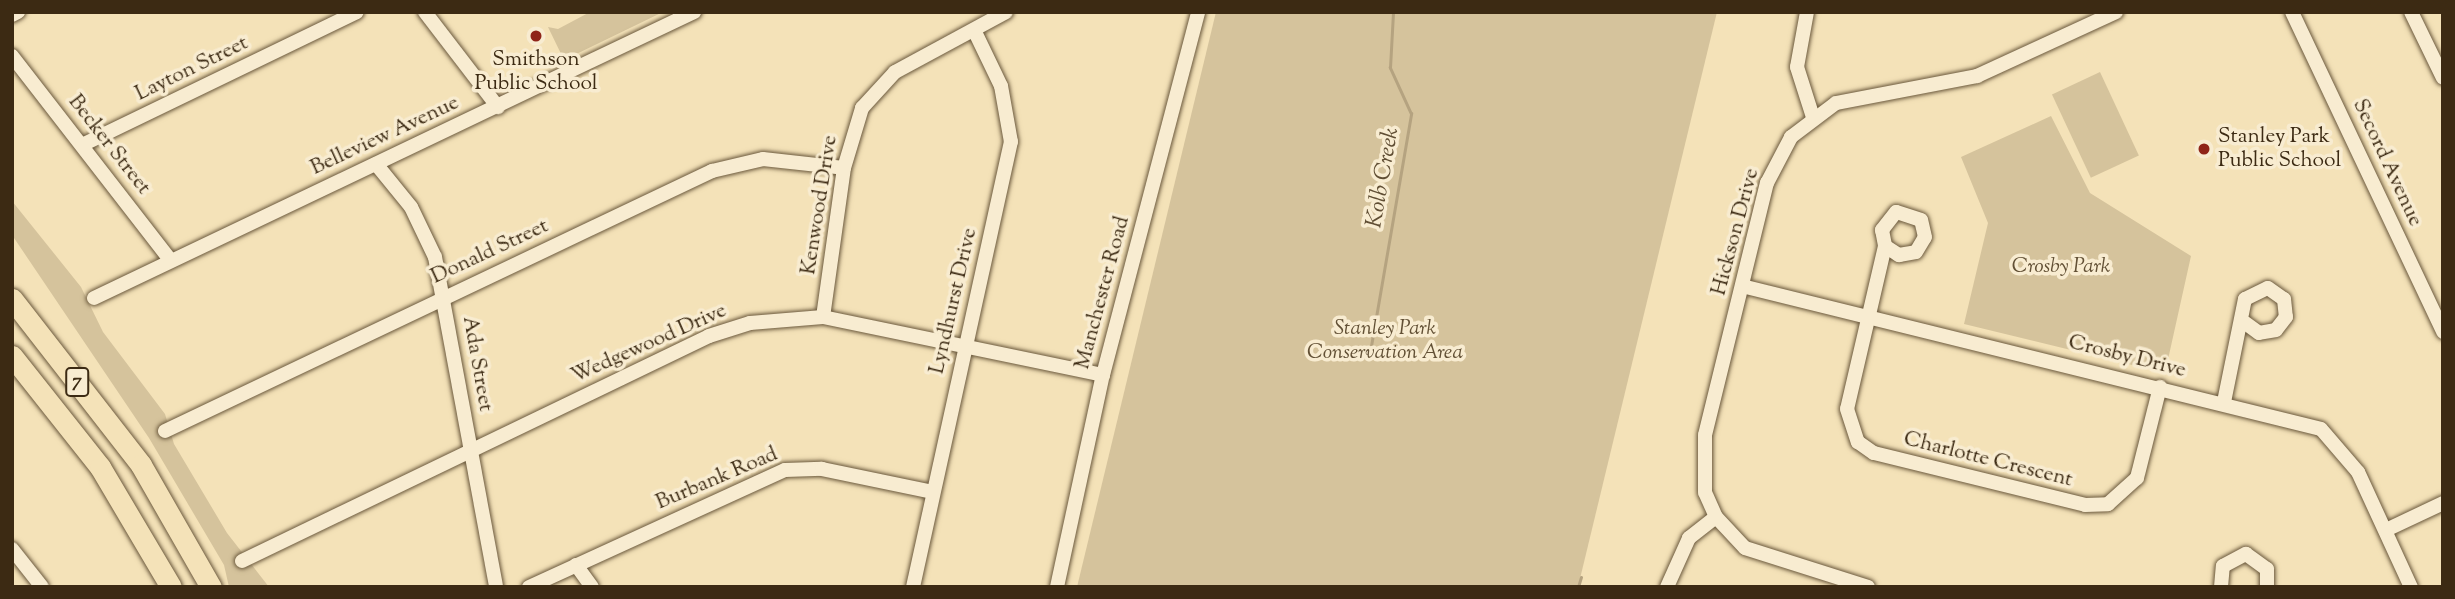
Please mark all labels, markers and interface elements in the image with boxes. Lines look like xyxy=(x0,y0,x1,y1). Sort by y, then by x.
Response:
marker: Smithson Public School xyxy=(528,28,544,44)
street label: Layton Street xyxy=(132,31,252,107)
place label: Smithson Public School xyxy=(474,47,598,97)
street label: Becker Street xyxy=(62,90,156,200)
street label: Belleview Avenue xyxy=(307,91,463,181)
street label: Secord Avenue xyxy=(2346,95,2428,231)
place label: Stanley Park Public School xyxy=(2218,124,2341,174)
water label: Kolb Creek xyxy=(1362,126,1406,230)
street label: Kenwood Drive xyxy=(797,133,843,277)
marker: Stanley Park Public School xyxy=(2196,141,2212,157)
street label: Hickson Drive xyxy=(1707,166,1765,298)
street label: Donald Street xyxy=(427,214,553,290)
street label: Manchester Road xyxy=(1070,214,1136,372)
street label: Lyndhurst Drive xyxy=(925,226,983,376)
park label: Crosby Park xyxy=(2012,254,2110,280)
street label: Wedgewood Drive xyxy=(567,298,731,390)
street label: Ada Street xyxy=(456,314,498,414)
park label: Stanley Park Conservation Area xyxy=(1307,316,1463,366)
street label: Crosby Drive xyxy=(2066,330,2188,384)
road number: 7 xyxy=(65,366,89,398)
street label: Charlotte Crescent xyxy=(1901,427,2075,493)
street label: Burbank Road xyxy=(652,442,782,516)

